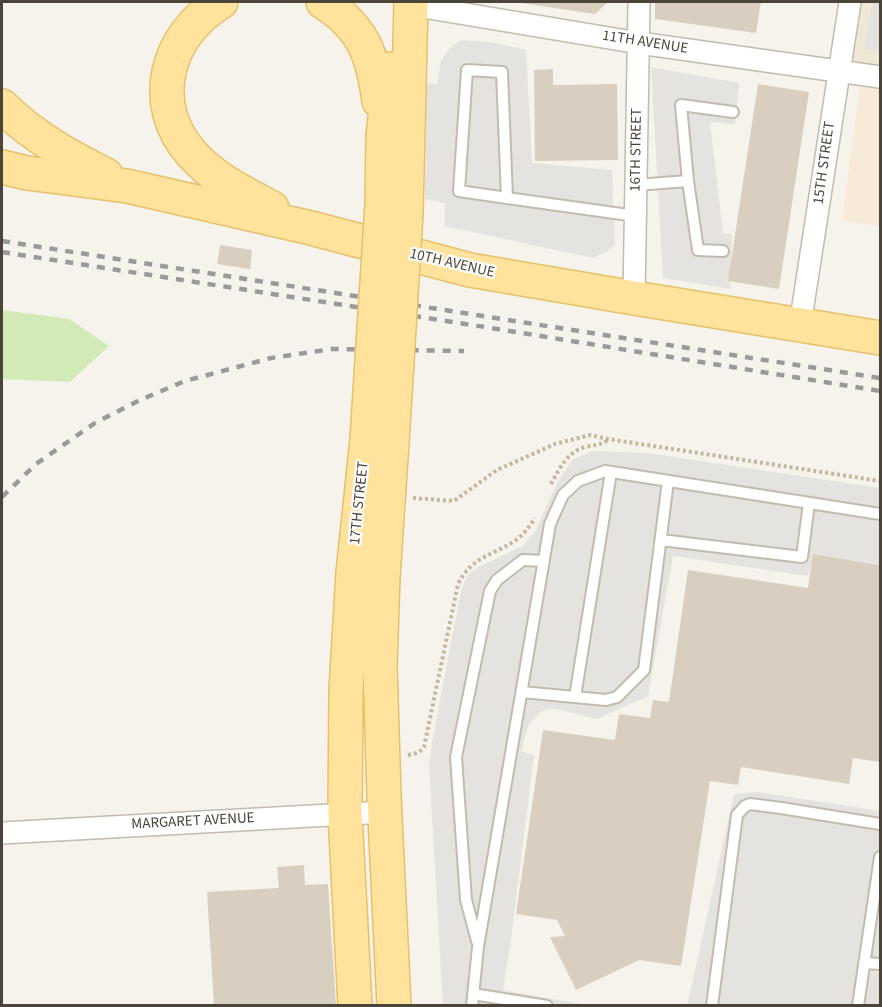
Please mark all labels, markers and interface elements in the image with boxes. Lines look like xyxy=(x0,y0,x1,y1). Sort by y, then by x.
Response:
street label: 11TH AVENUE xyxy=(601,27,689,59)
street label: 16TH STREET xyxy=(627,108,647,192)
street label: 15TH STREET xyxy=(810,120,840,206)
street label: 10TH AVENUE xyxy=(408,245,496,283)
street label: 17TH STREET xyxy=(347,460,373,546)
street label: MARGARET AVENUE xyxy=(131,810,255,834)

